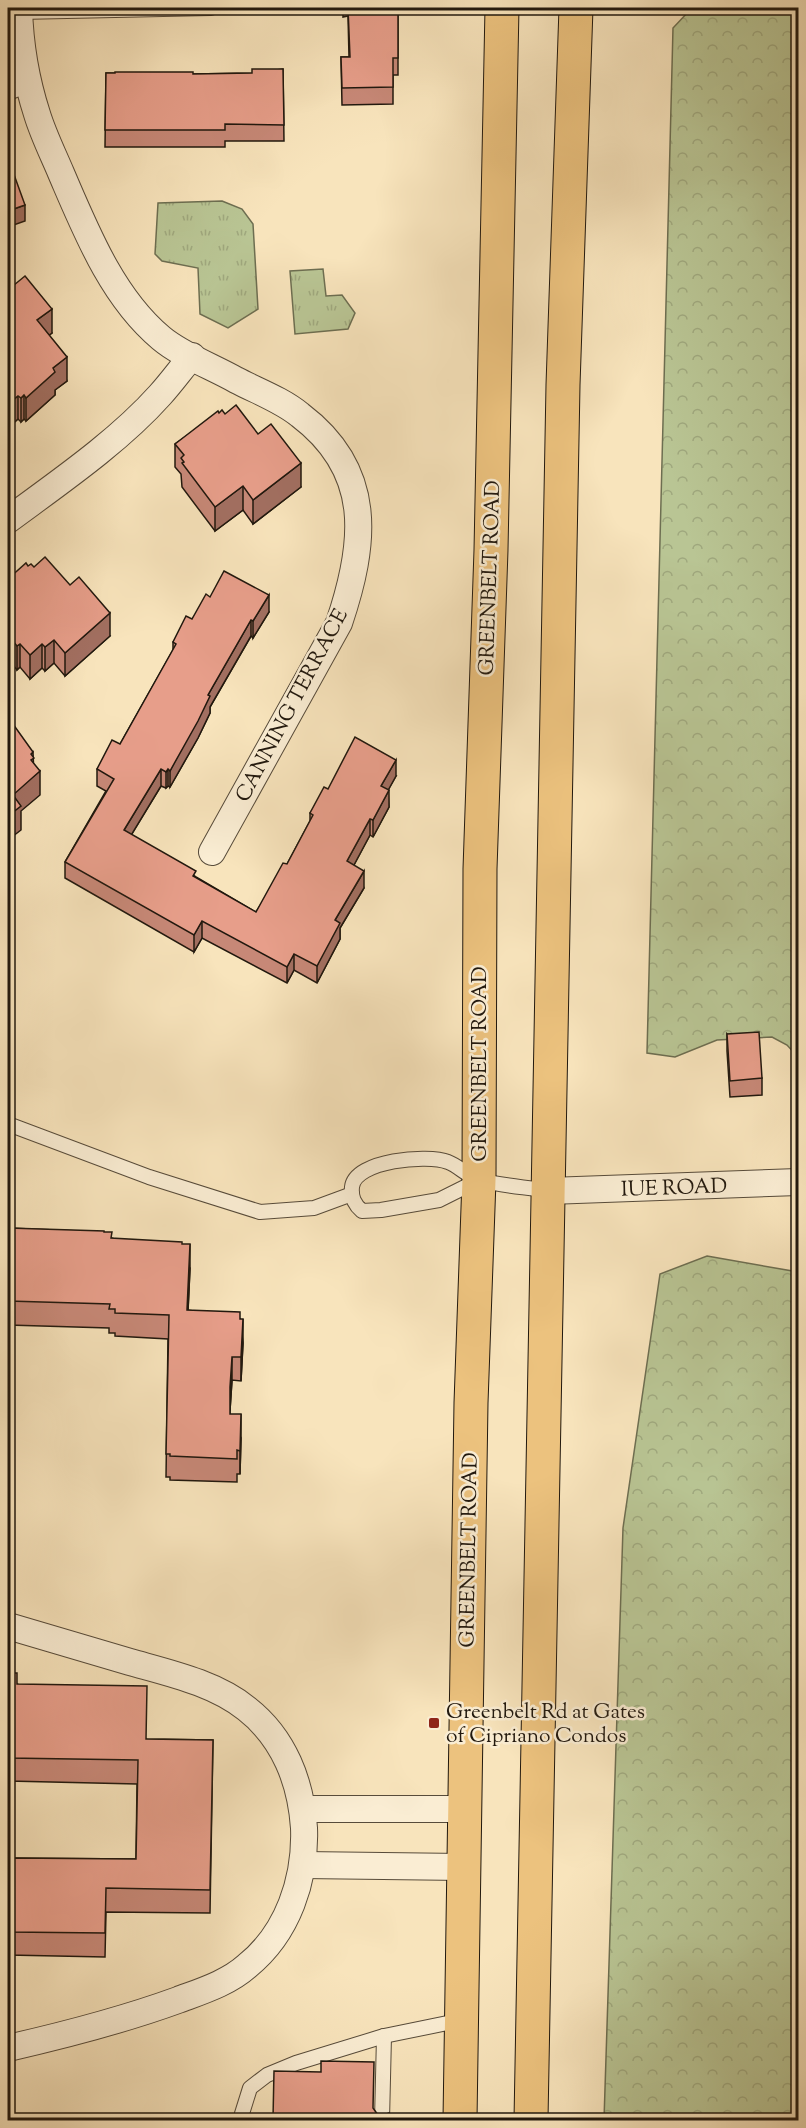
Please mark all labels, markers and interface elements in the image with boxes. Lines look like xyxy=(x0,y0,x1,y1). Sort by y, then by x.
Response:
street label: GREENBELT ROAD xyxy=(473,480,509,676)
street label: CANNING TERRACE xyxy=(229,604,357,808)
street label: GREENBELT ROAD xyxy=(466,966,496,1162)
street label: IUE ROAD xyxy=(620,1172,728,1206)
street label: GREENBELT ROAD xyxy=(453,1452,487,1648)
place label: Greenbelt Rd at Gates of Cipriano Condos xyxy=(446,1698,645,1752)
marker: Greenbelt Rd at Gates of Cipriano Condos xyxy=(427,1716,441,1730)

